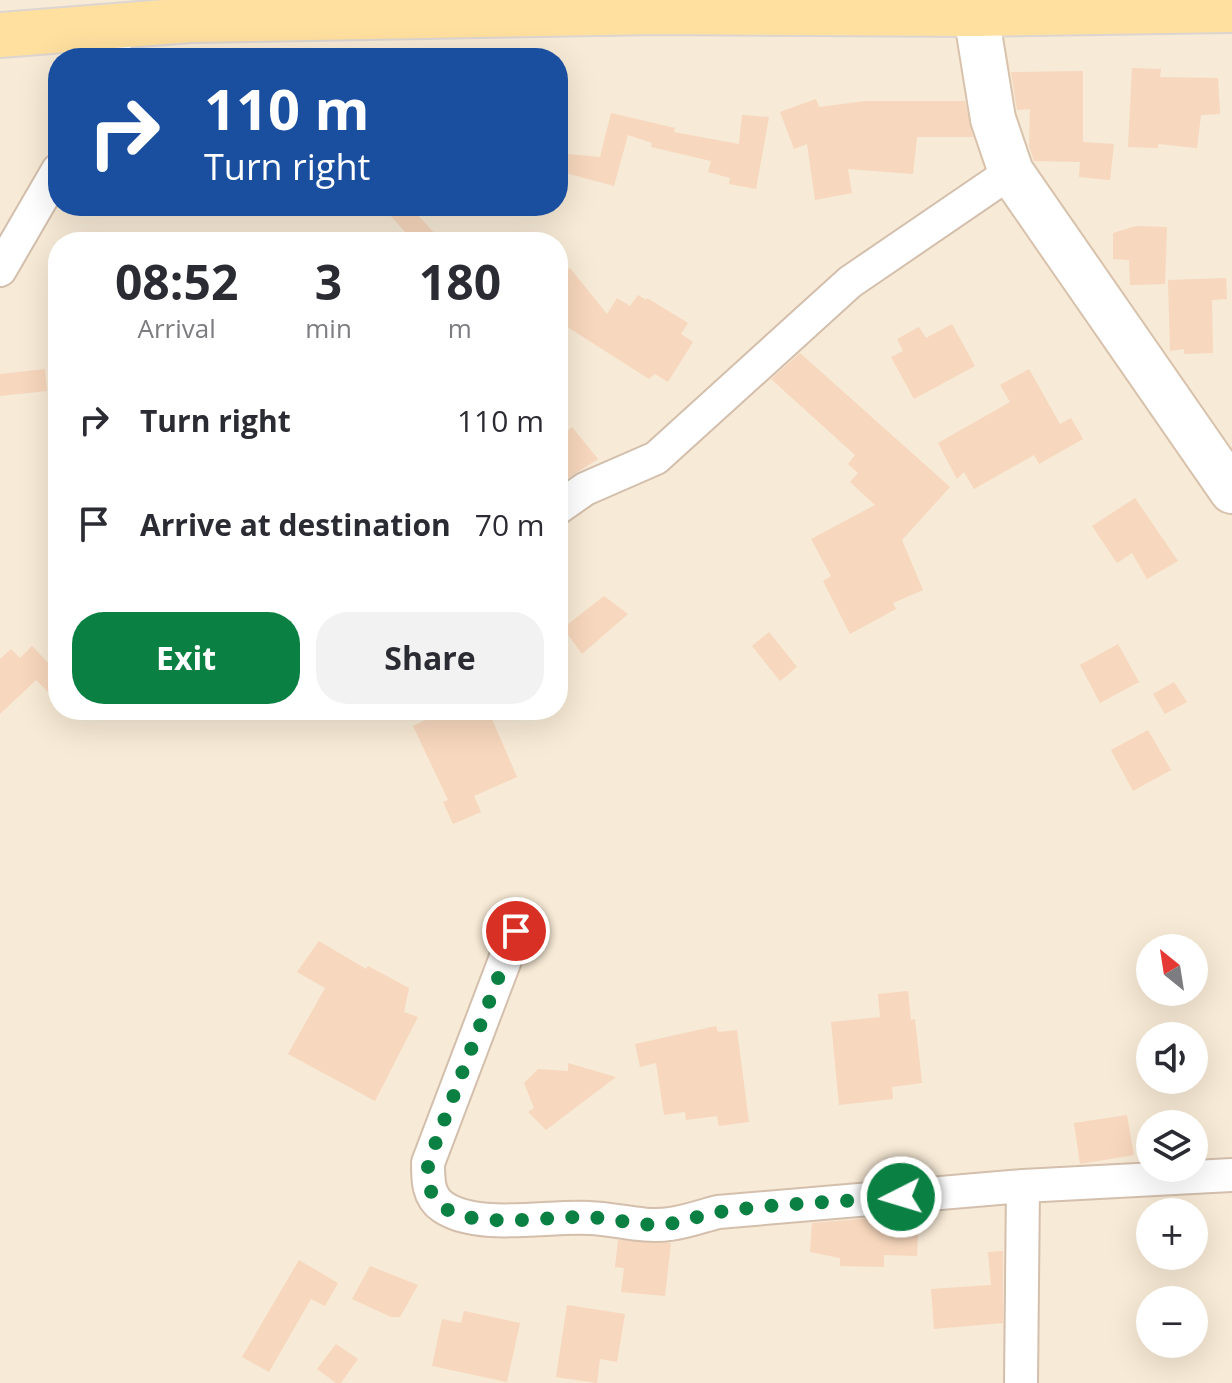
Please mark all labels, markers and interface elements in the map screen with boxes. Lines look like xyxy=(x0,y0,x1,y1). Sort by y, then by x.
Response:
text: 110 m xyxy=(204,70,370,146)
icon: right xyxy=(72,80,176,184)
text: Turn right xyxy=(204,142,370,191)
text: 08:52 xyxy=(115,249,238,314)
text: 3 xyxy=(315,249,342,314)
text: 180 xyxy=(419,249,501,314)
text: Arrival xyxy=(137,310,216,346)
text: min xyxy=(305,310,352,346)
text: m xyxy=(448,310,472,346)
icon: right xyxy=(72,398,116,442)
text: Turn right xyxy=(140,400,291,441)
text: 110 m xyxy=(457,400,544,441)
icon: arrive xyxy=(72,502,116,546)
text: Arrive at destination xyxy=(140,504,451,545)
text: 70 m xyxy=(475,504,545,545)
button: Exit xyxy=(72,612,300,704)
button: Share xyxy=(316,612,544,704)
pin xyxy=(482,897,550,965)
icon: arrive xyxy=(494,909,538,953)
north arrow xyxy=(1136,934,1208,1006)
map controls xyxy=(1136,934,1208,1358)
button: sound xyxy=(1136,1022,1208,1094)
button: layers xyxy=(1136,1110,1208,1182)
position arrow xyxy=(859,1155,943,1239)
button: + xyxy=(1136,1198,1208,1270)
button: − xyxy=(1136,1286,1208,1358)

